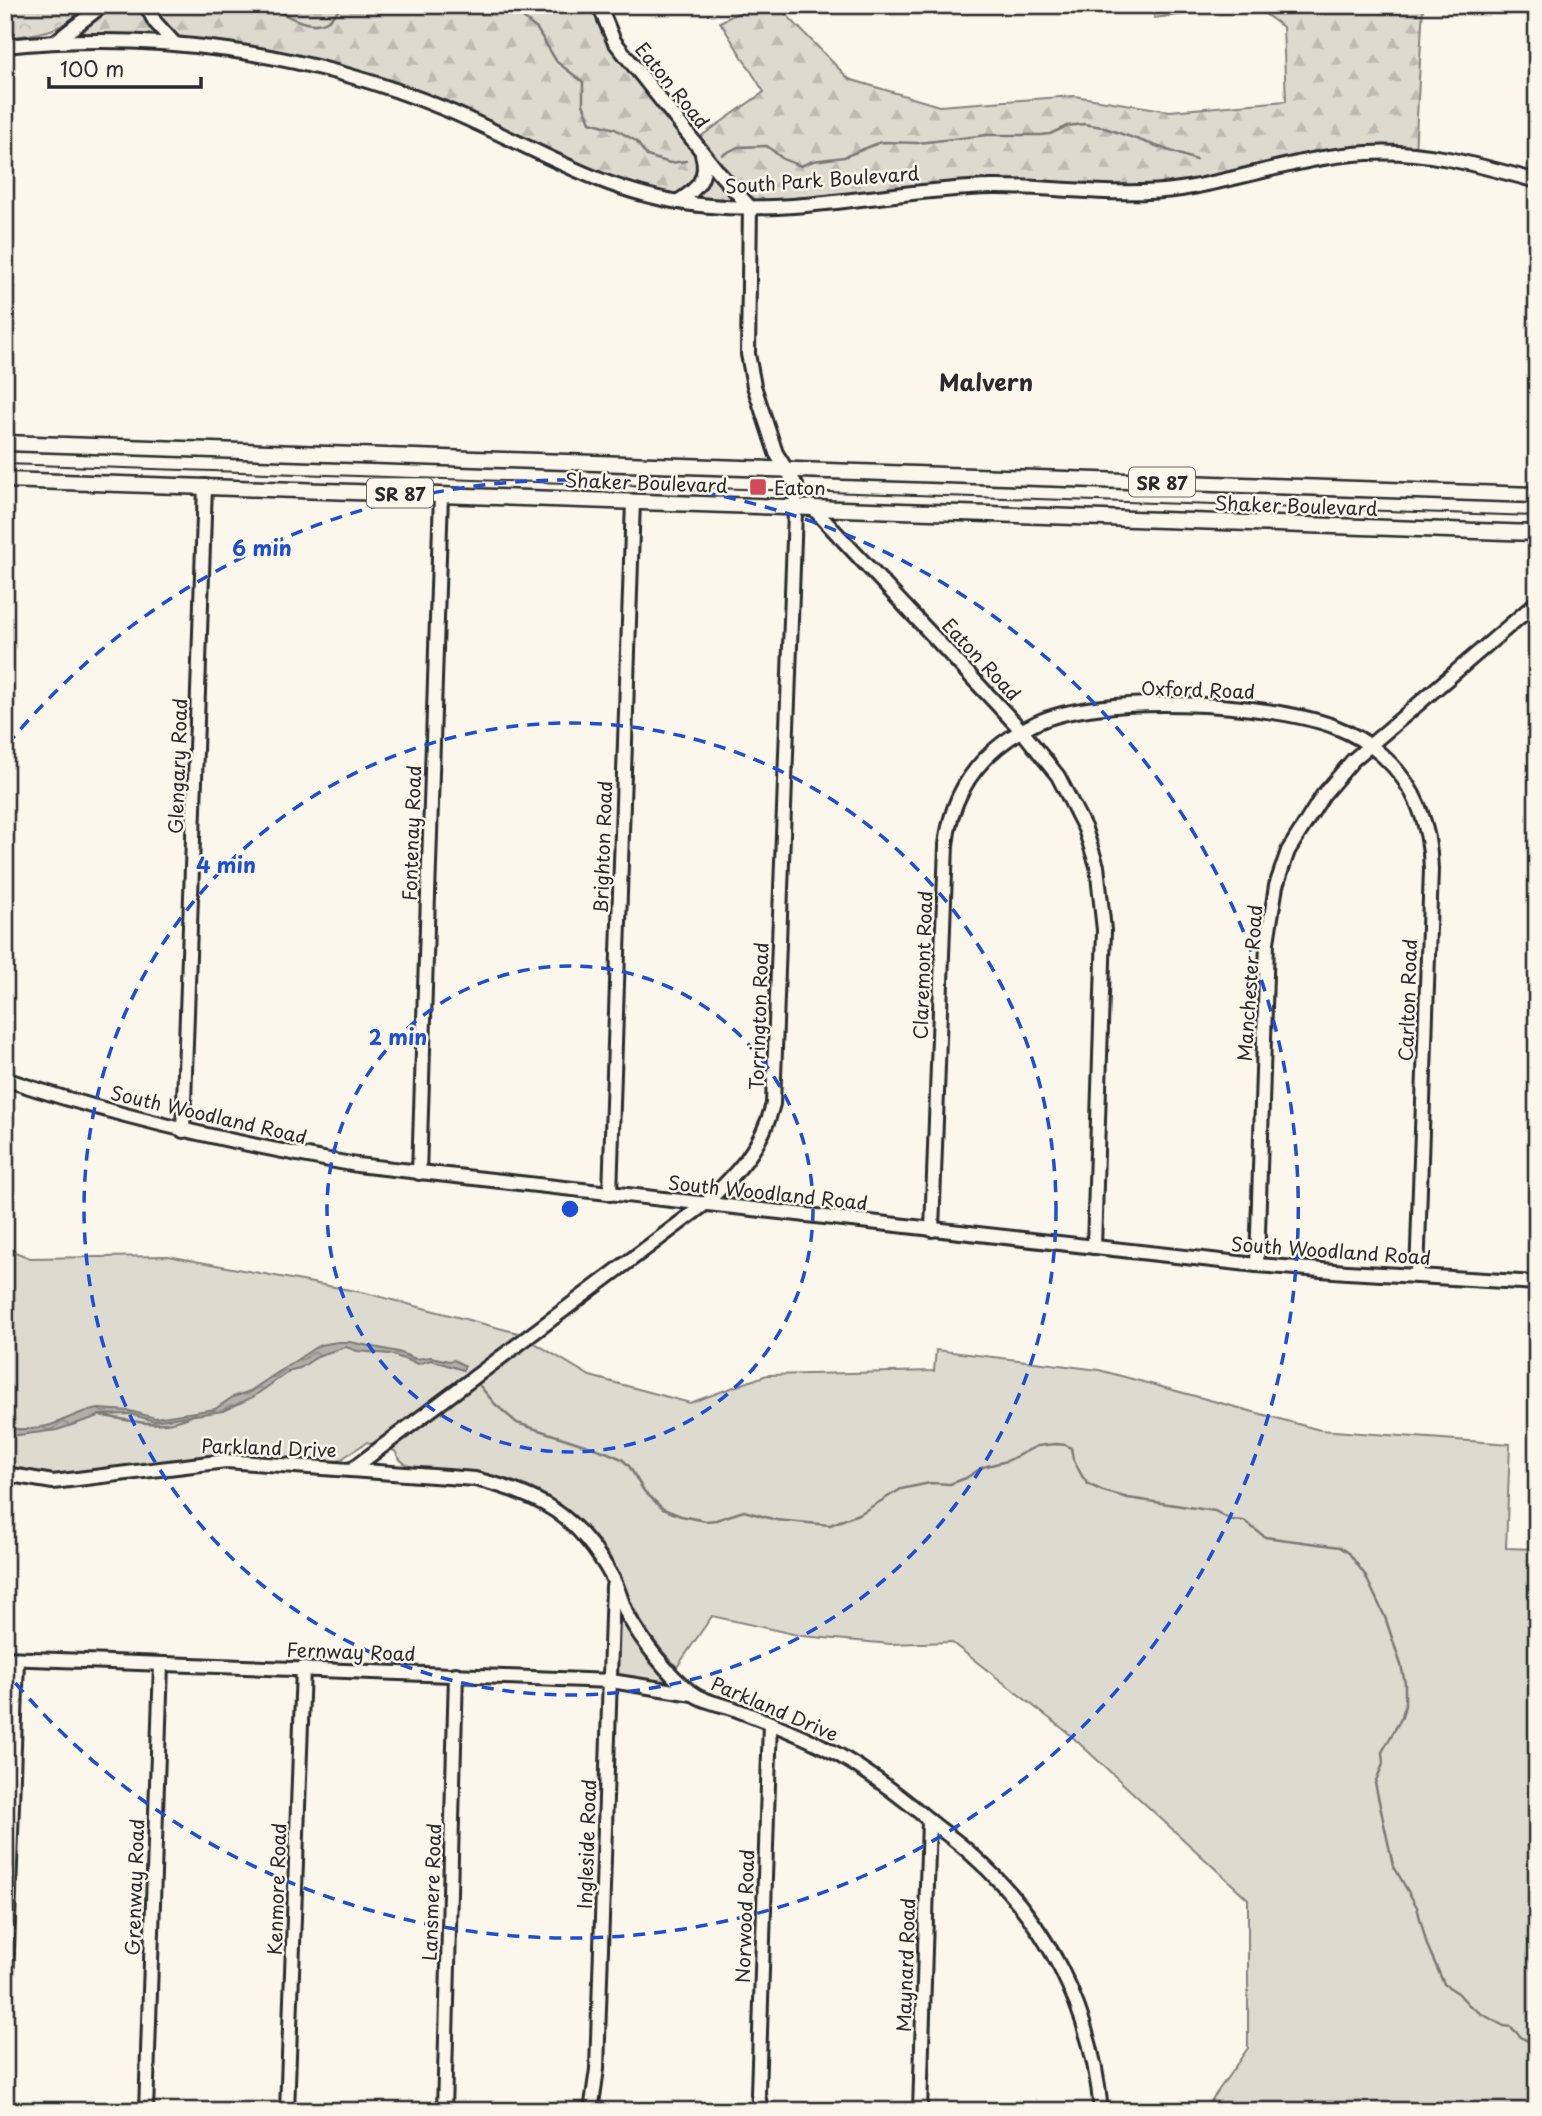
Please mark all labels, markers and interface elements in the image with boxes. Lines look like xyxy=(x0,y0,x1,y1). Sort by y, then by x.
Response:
street label: Eaton Road xyxy=(629,36,717,134)
scale bar xyxy=(49,46,201,90)
text: 100 m xyxy=(60,52,124,84)
street label: South Park Boulevard xyxy=(724,158,921,200)
district label: Malvern xyxy=(939,364,1033,399)
street label: Shaker Boulevard xyxy=(564,465,728,499)
road number: SR 87 xyxy=(1129,468,1195,496)
place label: Eaton xyxy=(774,473,826,501)
marker: Eaton xyxy=(748,477,768,497)
road number: SR 87 xyxy=(367,478,433,508)
street label: Shaker Boulevard xyxy=(1214,488,1378,522)
text: 6 min xyxy=(232,531,292,563)
street label: Eaton Road xyxy=(936,611,1028,707)
street label: Oxford Road xyxy=(1140,673,1256,705)
street label: Glengary Road xyxy=(161,698,193,834)
street label: Fontenay Road xyxy=(395,765,427,901)
street label: Brighton Road xyxy=(586,780,618,914)
text: 4 min xyxy=(196,848,256,880)
street label: Claremont Road xyxy=(905,890,939,1040)
street label: Manchester Road xyxy=(1230,904,1268,1062)
street label: Carlton Road xyxy=(1391,938,1423,1062)
street label: Torrington Road xyxy=(741,942,775,1090)
text: 2 min xyxy=(369,1020,427,1052)
street label: South Woodland Road xyxy=(108,1078,310,1150)
street label: South Woodland Road xyxy=(667,1168,869,1216)
centre of rings xyxy=(558,1197,582,1221)
street label: South Woodland Road xyxy=(1230,1229,1432,1271)
street label: Parkland Drive xyxy=(201,1431,337,1463)
street label: Fernway Road xyxy=(286,1635,416,1667)
street label: Parkland Drive xyxy=(707,1669,843,1747)
street label: Ingleside Road xyxy=(570,1779,602,1909)
street label: Grenway Road xyxy=(118,1818,150,1956)
street label: Kenmore Road xyxy=(260,1822,292,1956)
street label: Lansmere Road xyxy=(415,1823,447,1961)
street label: Norwood Road xyxy=(728,1849,760,1983)
street label: Maynard Road xyxy=(889,1897,921,2033)

